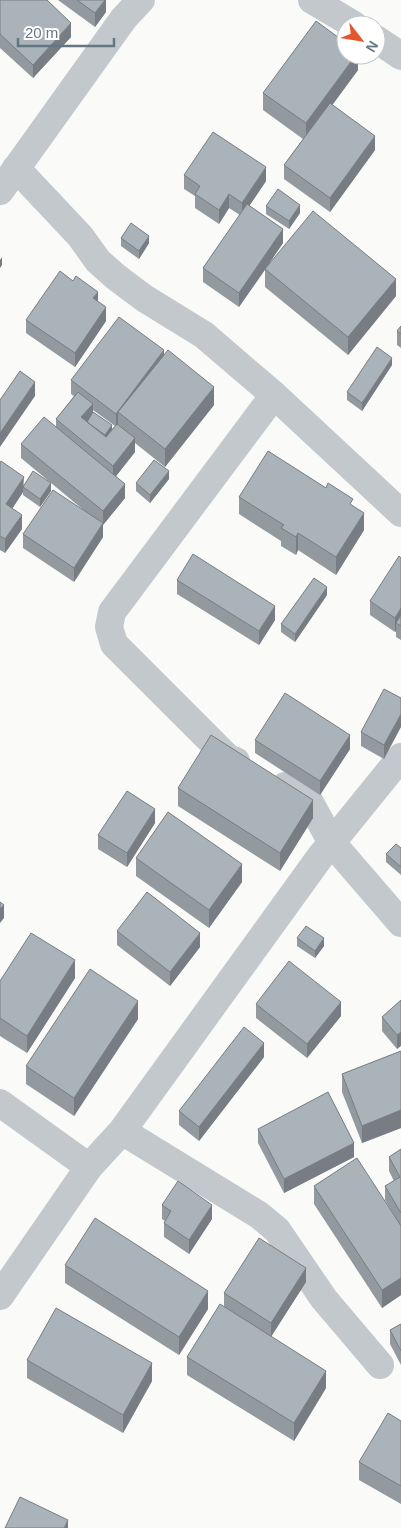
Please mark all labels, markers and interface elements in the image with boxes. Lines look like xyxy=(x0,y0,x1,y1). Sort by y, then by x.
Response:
scale bar xyxy=(18,15,114,47)
north arrow xyxy=(336,15,386,65)
text: 20 m xyxy=(25,24,58,41)
text: N xyxy=(363,38,382,55)

